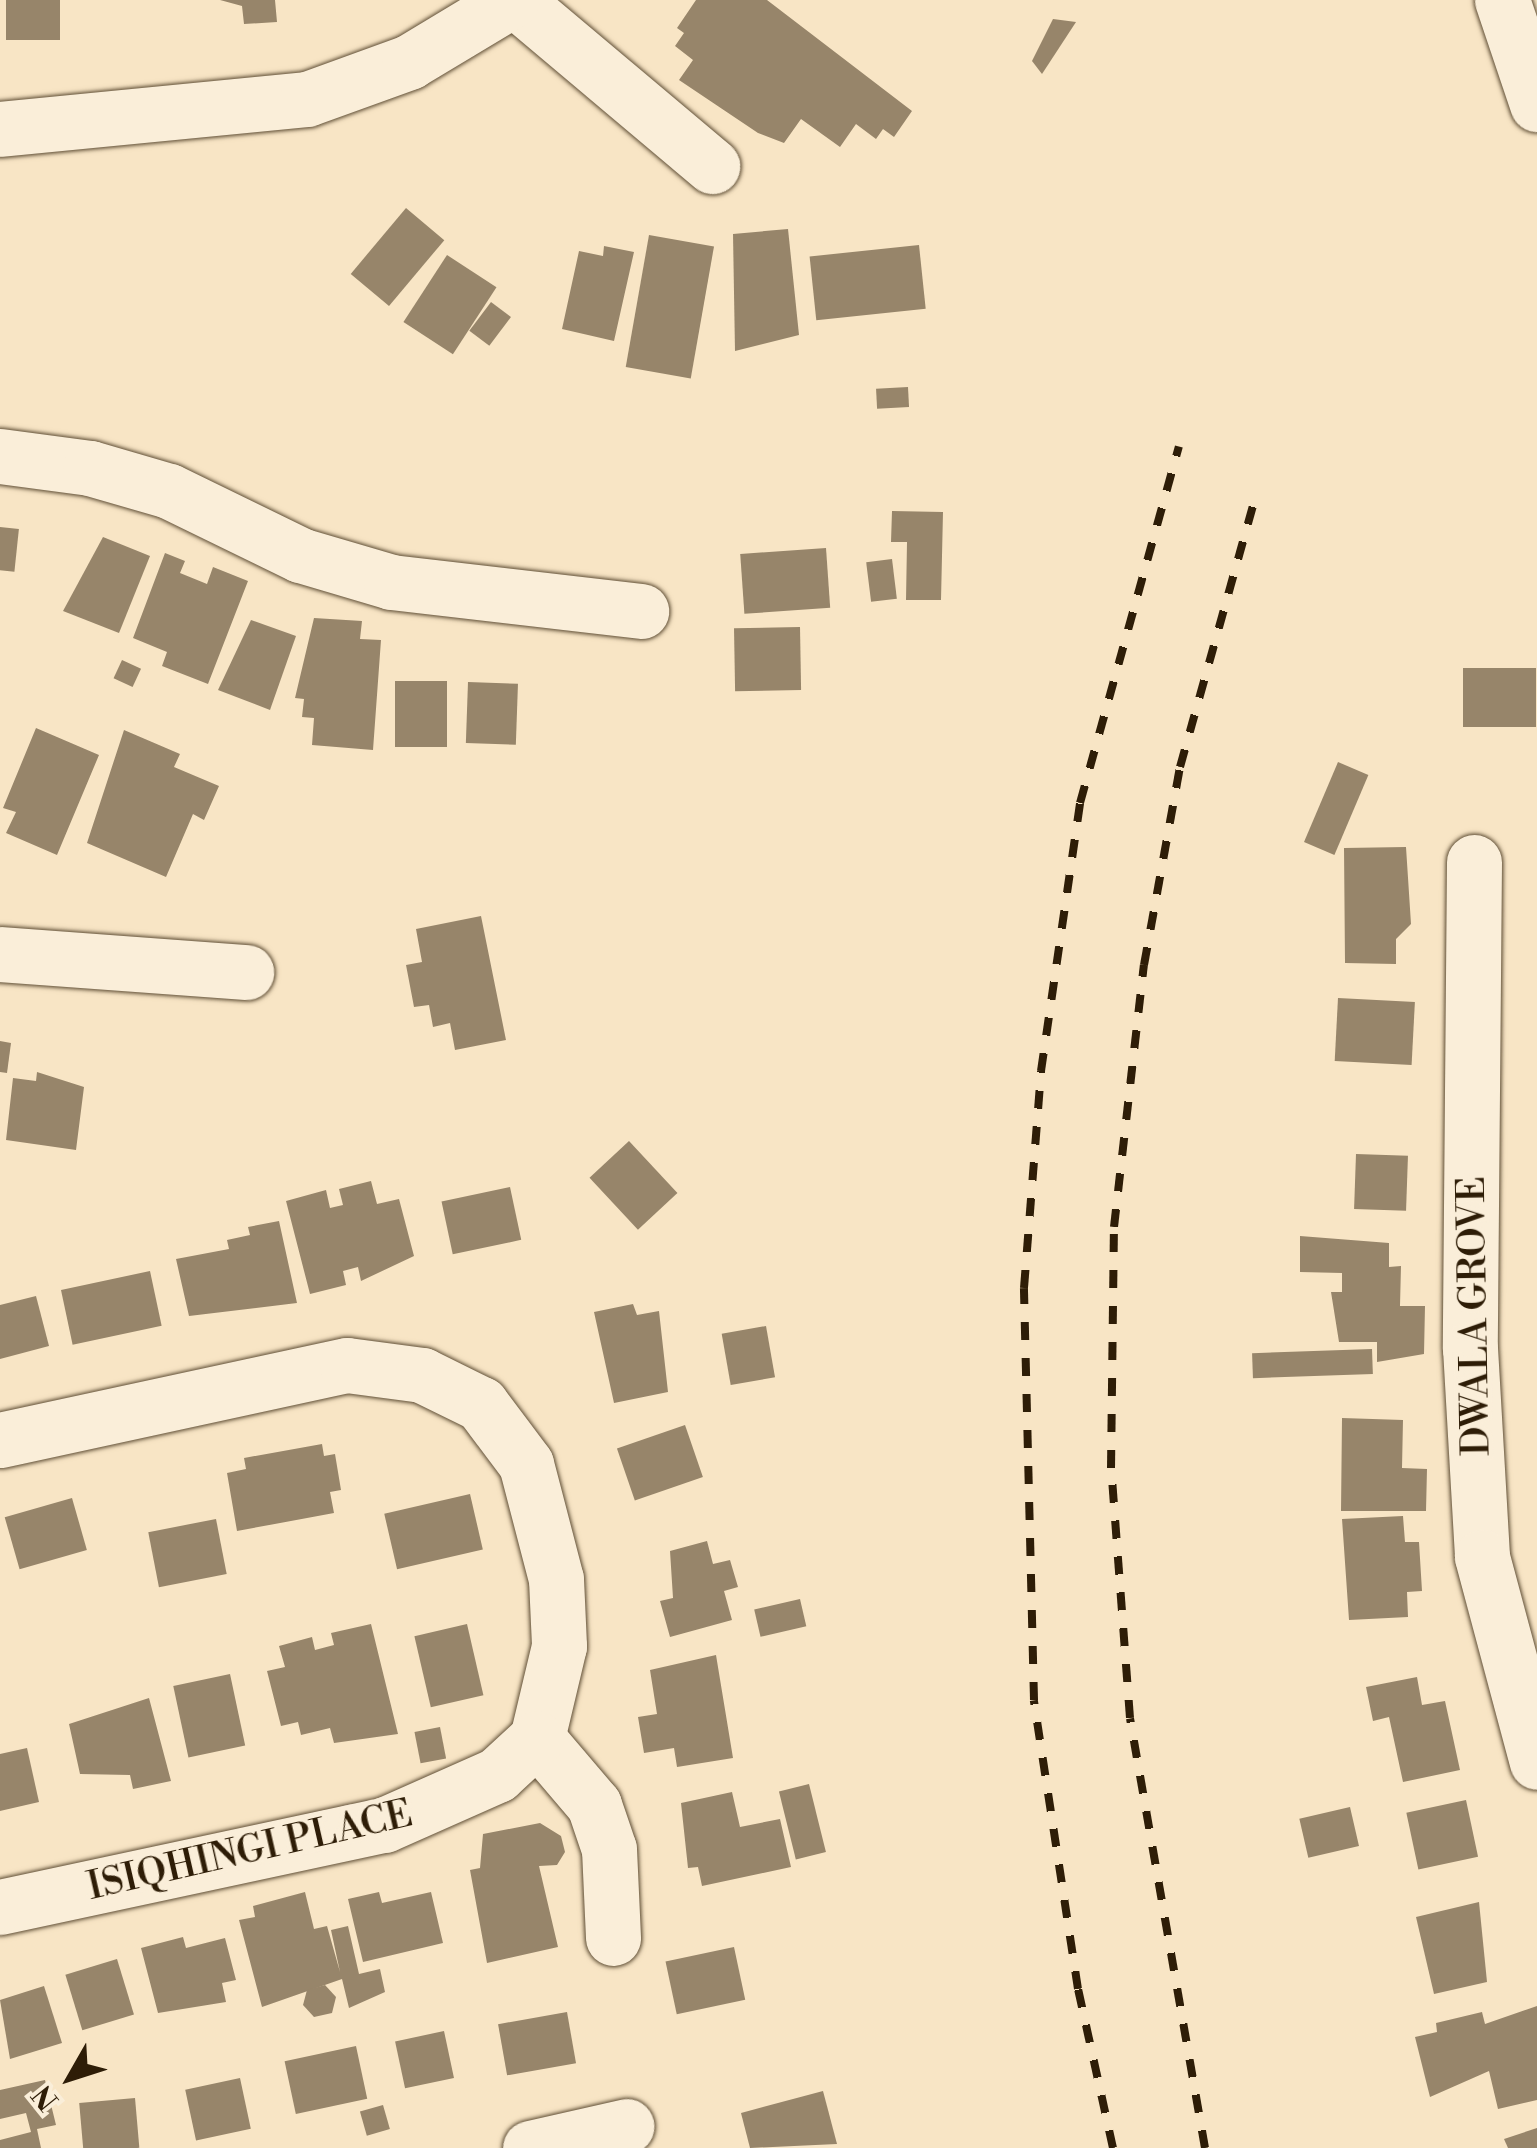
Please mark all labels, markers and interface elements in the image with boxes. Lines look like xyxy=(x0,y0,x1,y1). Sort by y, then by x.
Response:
street label: DWALA GROVE xyxy=(1450,1176,1500,1456)
street label: ISIQHINGI PLACE xyxy=(83,1791,417,1911)
north arrow xyxy=(20,2028,120,2128)
text: N xyxy=(26,2078,67,2117)

